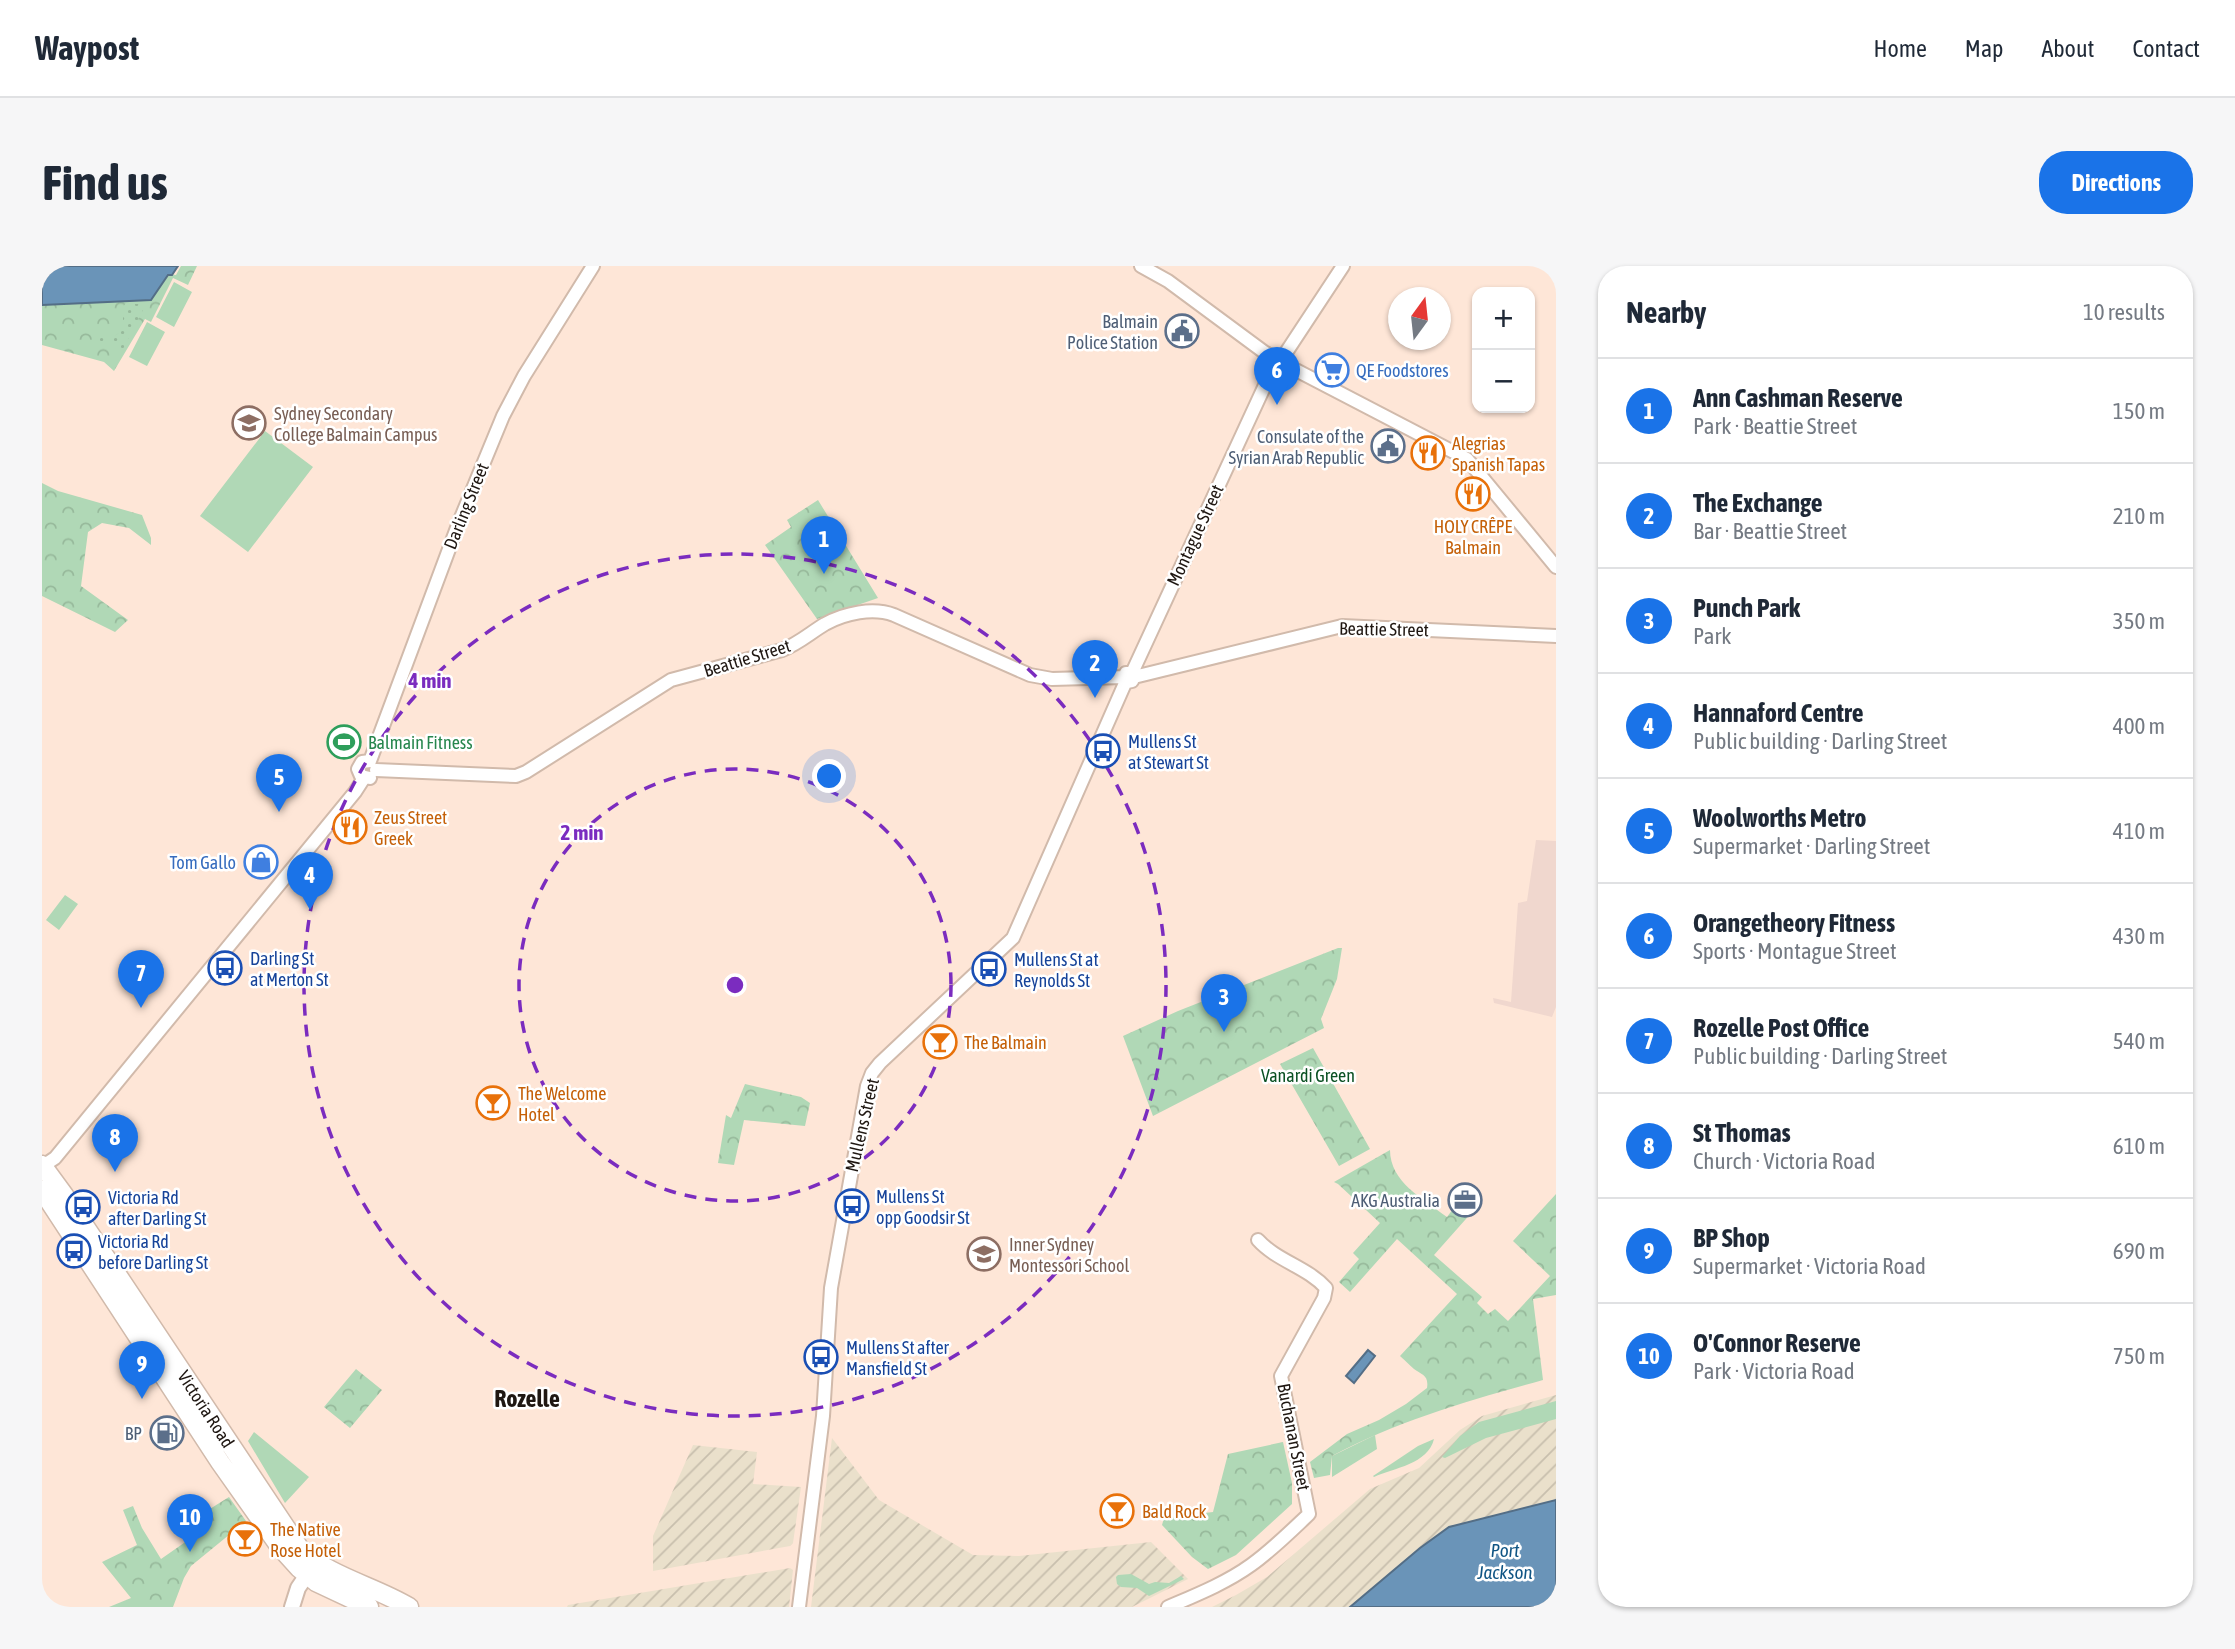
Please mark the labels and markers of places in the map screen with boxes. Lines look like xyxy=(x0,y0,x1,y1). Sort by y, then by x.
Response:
place label: Balmain Police Station xyxy=(1067,311,1158,353)
public building icon: Balmain Police Station xyxy=(1163,312,1201,350)
pin: 6 xyxy=(1254,347,1300,405)
supermarket icon: QE Foodstores xyxy=(1313,351,1351,389)
place label: QE Foodstores xyxy=(1356,360,1449,381)
place label: Sydney Secondary College Balmain Campus xyxy=(274,403,437,445)
school or university icon: Sydney Secondary College Balmain Campus xyxy=(230,404,268,442)
place label: Consulate of the Syrian Arab Republic xyxy=(1229,426,1364,468)
public building icon: Consulate of the Syrian Arab Republic xyxy=(1369,427,1407,465)
place label: Alegrias Spanish Tapas xyxy=(1452,433,1545,475)
restaurant icon: Alegrias Spanish Tapas xyxy=(1409,434,1447,472)
restaurant icon: HOLY CRÊPE Balmain xyxy=(1454,475,1492,513)
pin: 1 xyxy=(801,516,847,574)
place label: HOLY CRÊPE Balmain xyxy=(1434,516,1513,558)
pin: 2 xyxy=(1072,640,1118,698)
sports icon: Balmain Fitness xyxy=(325,723,363,761)
place label: Mullens St at Stewart St xyxy=(1128,731,1209,773)
place label: Balmain Fitness xyxy=(368,732,473,753)
bus stop icon: Mullens St at Stewart St xyxy=(1084,732,1122,770)
pin: 5 xyxy=(256,754,302,812)
place label: Zeus Street Greek xyxy=(374,807,447,849)
restaurant icon: Zeus Street Greek xyxy=(331,808,369,846)
shop icon: Tom Gallo xyxy=(242,843,280,881)
place label: Tom Gallo xyxy=(170,852,236,873)
pin: 4 xyxy=(287,852,333,910)
place label: Darling St at Merton St xyxy=(250,948,329,990)
bus stop icon: Darling St at Merton St xyxy=(206,949,244,987)
place label: Mullens St at Reynolds St xyxy=(1014,949,1099,991)
pin: 7 xyxy=(118,950,164,1008)
bus stop icon: Mullens St at Reynolds St xyxy=(970,950,1008,988)
centre of rings xyxy=(723,973,747,997)
pin: 3 xyxy=(1201,974,1247,1032)
bar icon: The Balmain xyxy=(921,1023,959,1061)
place label: The Balmain xyxy=(964,1032,1047,1053)
place label: The Welcome Hotel xyxy=(518,1083,606,1125)
bar icon: The Welcome Hotel xyxy=(474,1084,512,1122)
pin: 8 xyxy=(92,1114,138,1172)
office icon: AKG Australia xyxy=(1446,1181,1484,1219)
place label: Mullens St opp Goodsir St xyxy=(876,1186,970,1228)
place label: Victoria Rd after Darling St xyxy=(108,1187,207,1229)
bus stop icon: Mullens St opp Goodsir St xyxy=(833,1187,871,1225)
bus stop icon: Victoria Rd after Darling St xyxy=(64,1188,102,1226)
place label: AKG Australia xyxy=(1351,1190,1440,1211)
place label: Victoria Rd before Darling St xyxy=(98,1231,208,1273)
bus stop icon: Victoria Rd before Darling St xyxy=(55,1232,93,1270)
place label: Inner Sydney Montessori School xyxy=(1009,1234,1129,1276)
school or university icon: Inner Sydney Montessori School xyxy=(965,1235,1003,1273)
place label: Mullens St after Mansfield St xyxy=(846,1337,950,1379)
bus stop icon: Mullens St after Mansfield St xyxy=(802,1338,840,1376)
pin: 9 xyxy=(119,1341,165,1399)
fuel station icon: BP xyxy=(148,1414,186,1452)
place label: BP xyxy=(125,1423,142,1444)
bar icon: Bald Rock xyxy=(1098,1492,1136,1530)
pin: 10 xyxy=(167,1494,213,1552)
place label: Bald Rock xyxy=(1142,1501,1207,1522)
place label: The Native Rose Hotel xyxy=(270,1519,342,1561)
bar icon: The Native Rose Hotel xyxy=(226,1520,264,1558)

